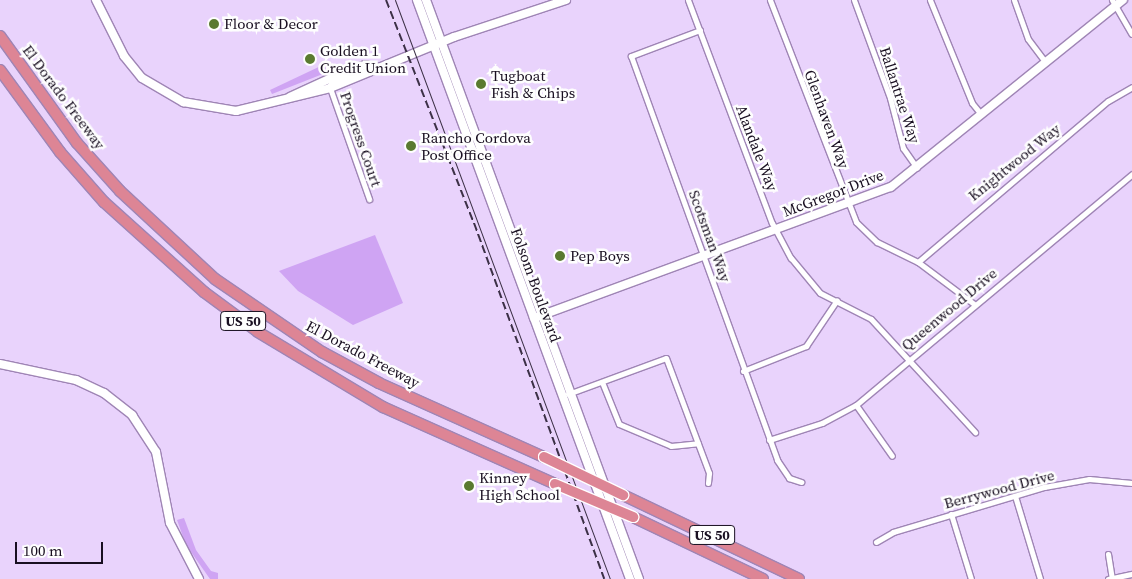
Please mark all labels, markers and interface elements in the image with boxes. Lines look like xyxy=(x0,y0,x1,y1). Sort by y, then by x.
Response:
place label: Floor & Decor xyxy=(224,15,318,33)
marker: Floor & Decor xyxy=(208,18,220,30)
street label: El Dorado Freeway xyxy=(19,41,109,153)
place label: Golden 1 Credit Union xyxy=(320,41,406,76)
street label: Ballantrae Way xyxy=(876,44,924,146)
marker: Golden 1 Credit Union xyxy=(304,53,316,65)
place label: Tugboat Fish & Chips xyxy=(491,66,575,101)
street label: Glenhaven Way xyxy=(801,67,853,171)
marker: Tugboat Fish & Chips xyxy=(475,78,487,90)
street label: Progress Court xyxy=(336,89,386,189)
street label: Alandale Way xyxy=(732,102,782,194)
street label: Knightwood Way xyxy=(964,119,1064,205)
place label: Rancho Cordova Post Office xyxy=(421,128,531,163)
marker: Rancho Cordova Post Office xyxy=(405,140,417,152)
street label: McGregor Drive xyxy=(780,166,886,220)
street label: Scotsman Way xyxy=(685,187,735,285)
street label: Folsom Boulevard xyxy=(507,225,565,345)
place label: Pep Boys xyxy=(570,247,630,265)
marker: Pep Boys xyxy=(554,250,566,262)
street label: Queenwood Drive xyxy=(898,264,1000,354)
road number: US 50 xyxy=(219,310,267,332)
street label: El Dorado Freeway xyxy=(303,316,423,392)
street label: Berrywood Drive xyxy=(942,466,1056,512)
place label: Kinney High School xyxy=(479,468,560,503)
marker: Kinney High School xyxy=(463,480,475,492)
road number: US 50 xyxy=(688,524,736,546)
scale bar xyxy=(18,532,105,564)
text: 100 m xyxy=(23,540,63,561)

